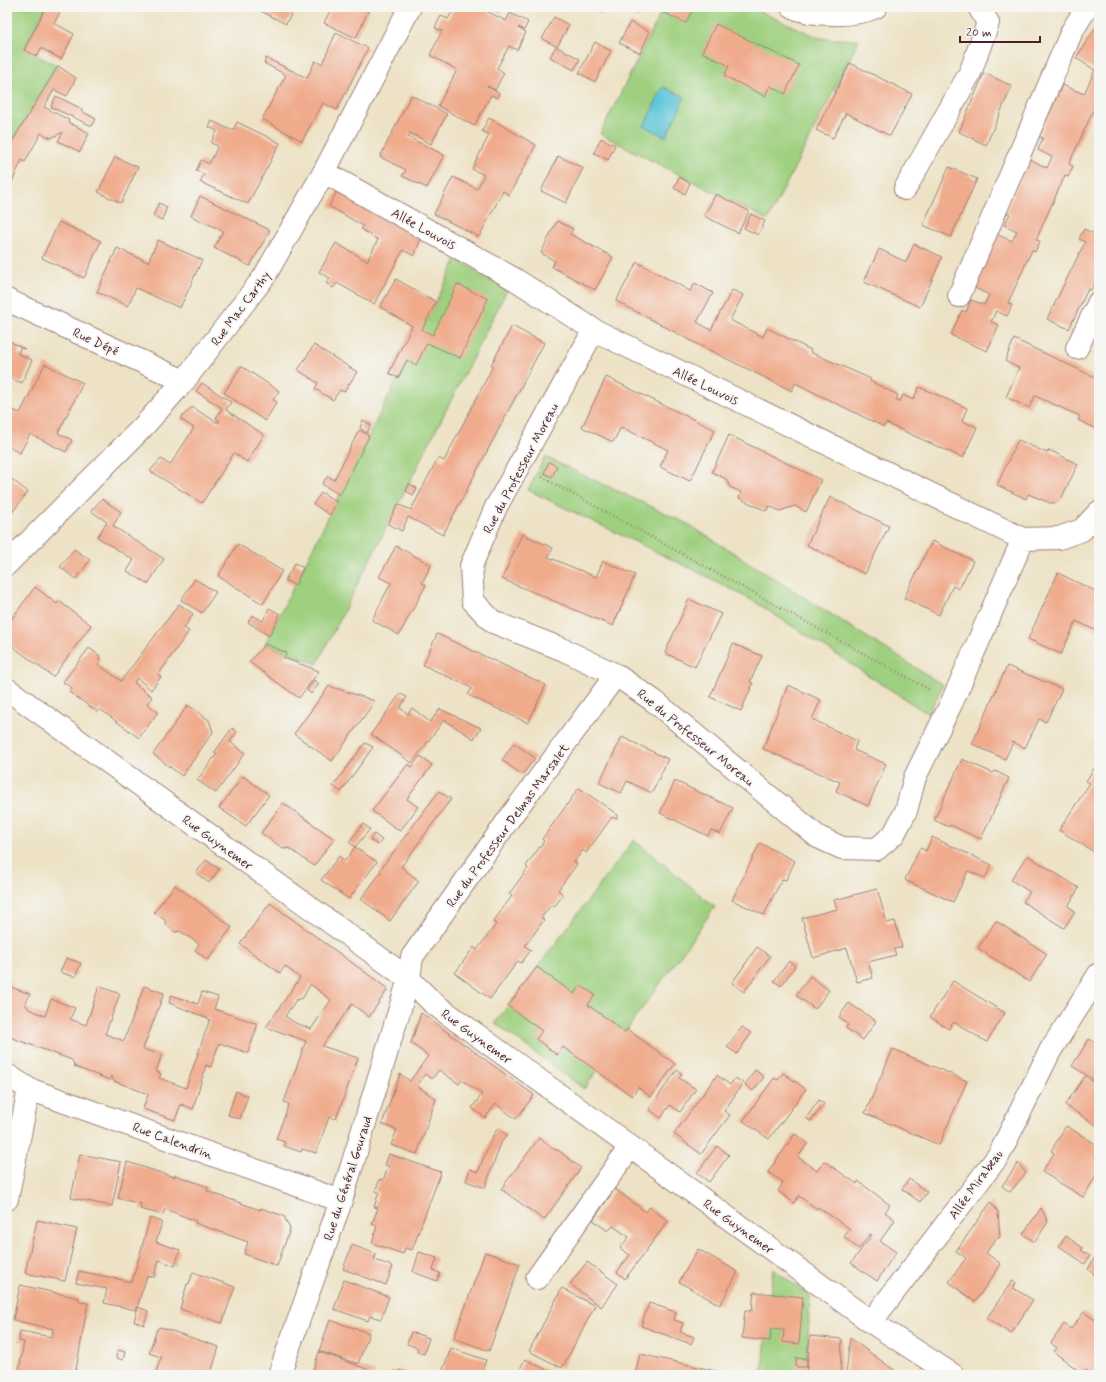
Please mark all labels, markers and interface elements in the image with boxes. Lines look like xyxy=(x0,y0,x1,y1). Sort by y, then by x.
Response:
scale bar xyxy=(960,18,1040,44)
text: 20 m xyxy=(966,25,992,41)
street label: Allée Louvois xyxy=(388,205,458,254)
street label: Rue Mac Carthy xyxy=(208,268,275,350)
street label: Rue Dépé xyxy=(70,324,121,360)
street label: Allée Louvois xyxy=(670,363,741,410)
street label: Rue du Professeur Moreau xyxy=(480,400,563,537)
street label: Rue du Professeur Moreau xyxy=(633,686,757,791)
street label: Rue du Professeur Delmas Marsalet xyxy=(443,740,574,911)
street label: Rue Guynemer xyxy=(178,812,256,875)
street label: Rue Guynemer xyxy=(437,1006,515,1069)
street label: Rue du Général Gouraud xyxy=(320,1114,377,1243)
street label: Rue Calendrin xyxy=(130,1119,215,1164)
street label: Allée Mirabeau xyxy=(945,1146,1007,1223)
street label: Rue Guynemer xyxy=(699,1196,777,1259)

